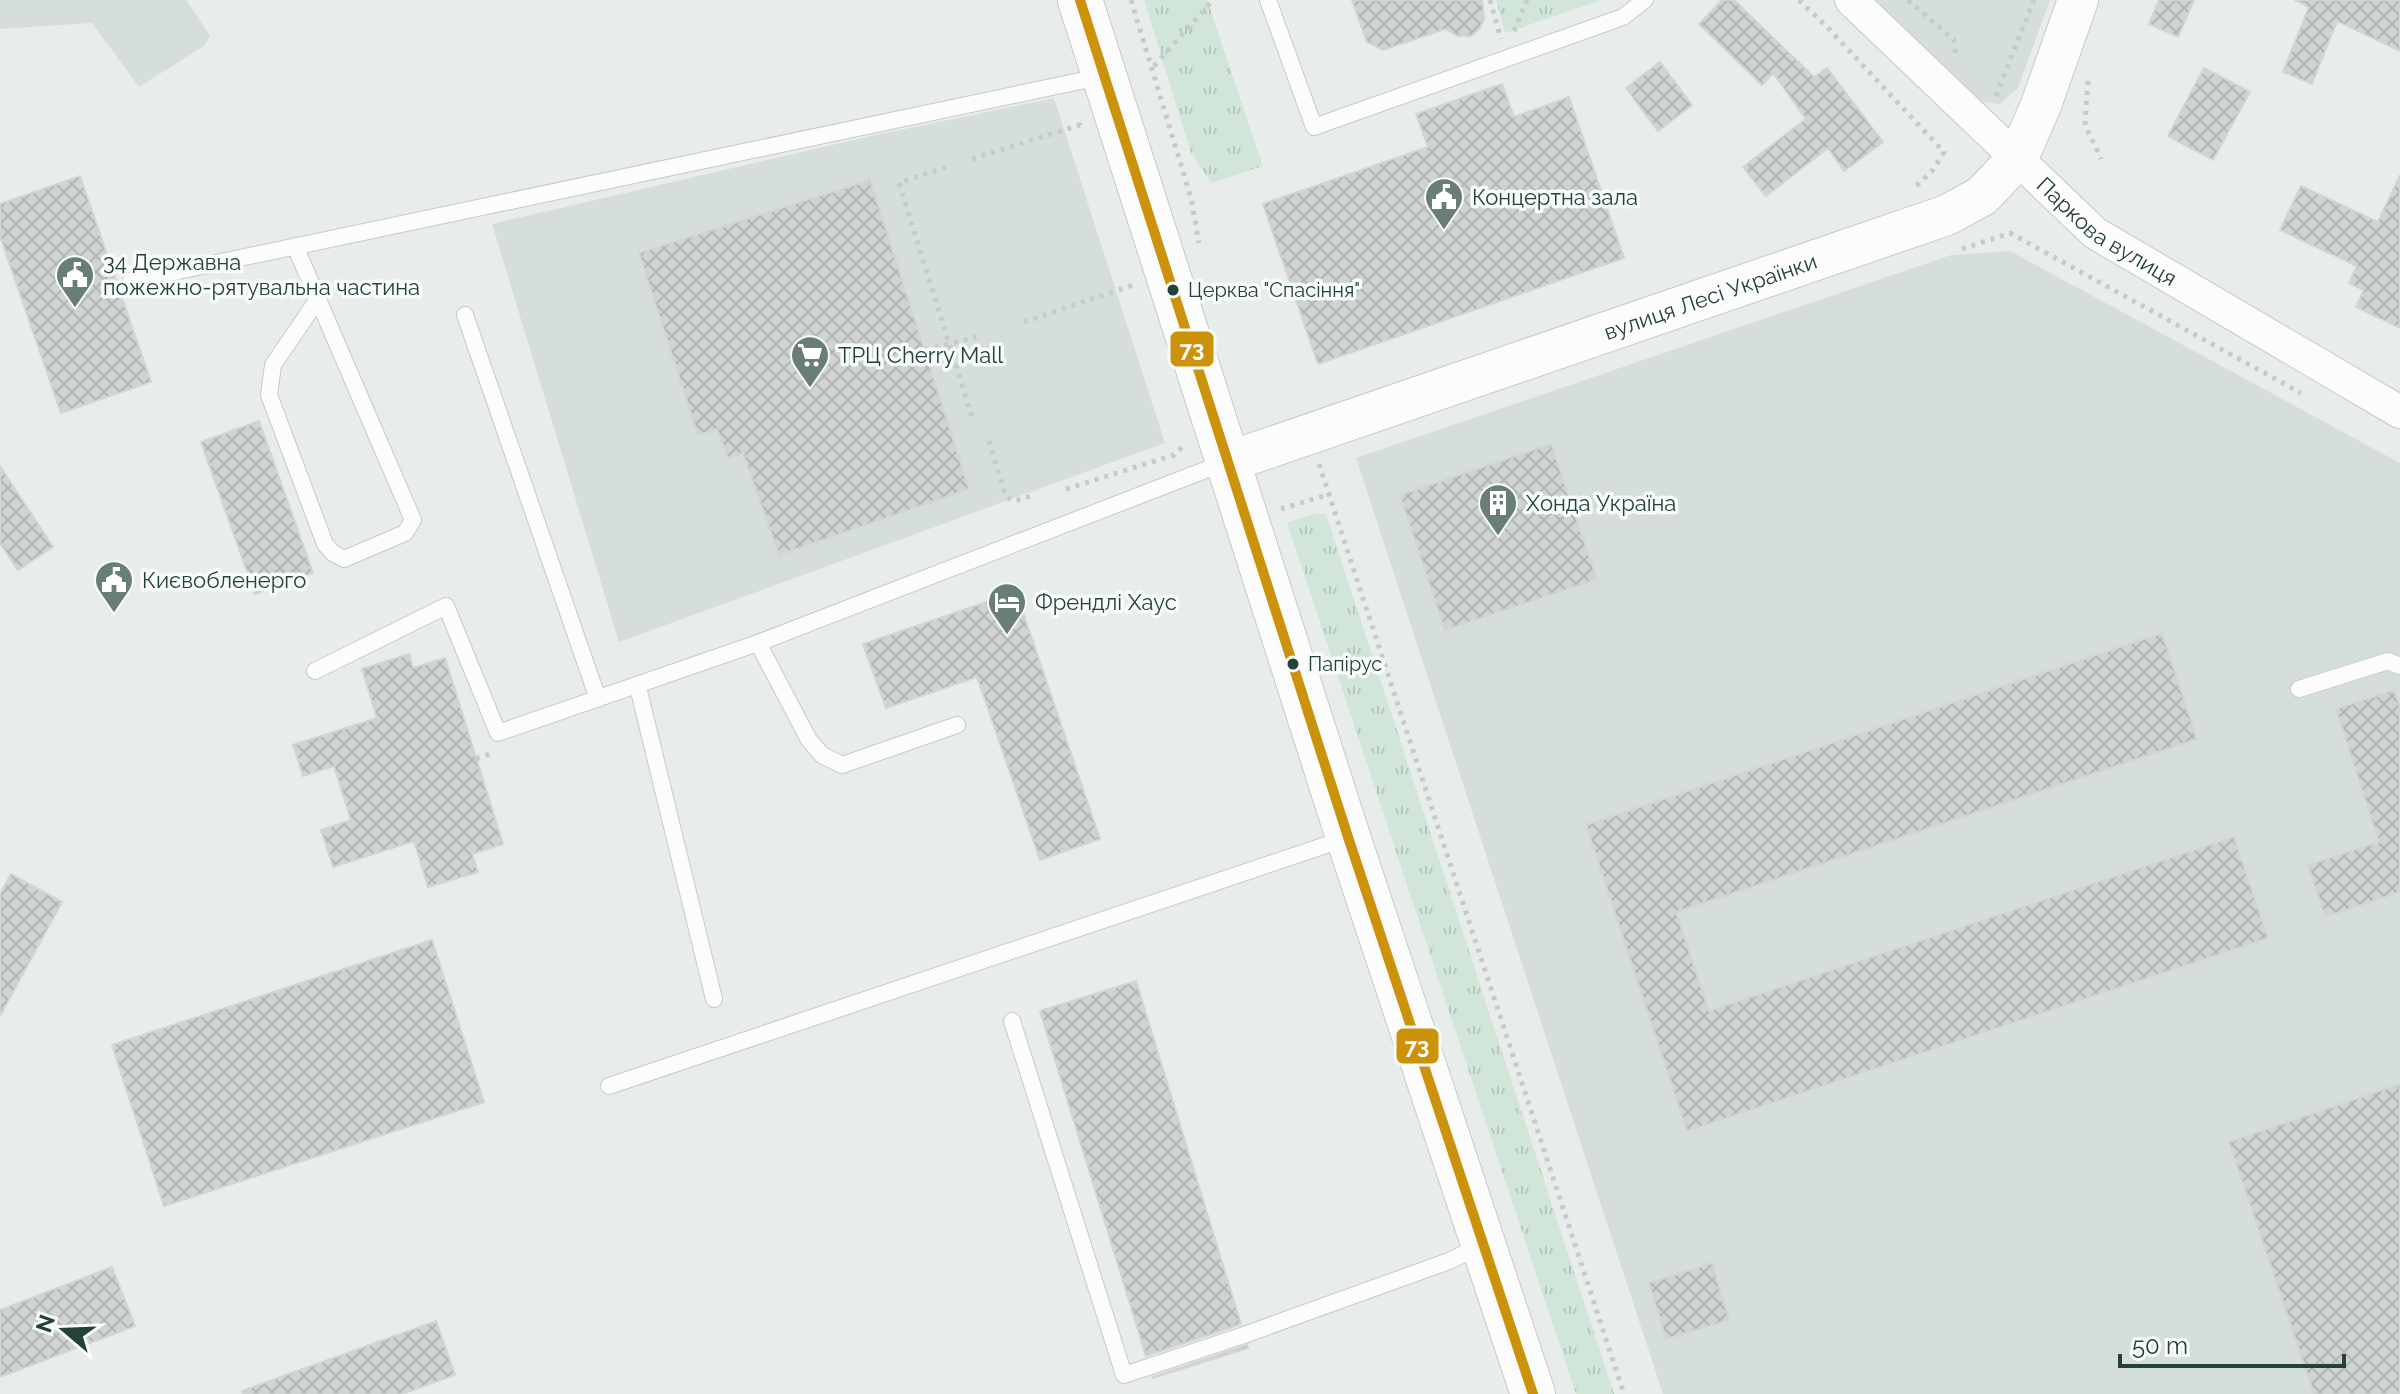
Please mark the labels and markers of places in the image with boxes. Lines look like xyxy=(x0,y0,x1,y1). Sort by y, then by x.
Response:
public building icon: Концертна зала xyxy=(1423,176,1465,231)
place label: Концертна зала xyxy=(1472,184,1638,210)
place label: 34 Державна пожежно-рятувальна частина xyxy=(103,249,420,300)
public building icon: 34 Державна пожежно-рятувальна частина xyxy=(54,254,96,309)
place label: Церква "Спасіння" xyxy=(1188,278,1360,302)
marker: Церква "Спасіння" xyxy=(1165,282,1181,298)
supermarket icon: ТРЦ Cherry Mall xyxy=(789,334,831,389)
place label: ТРЦ Cherry Mall xyxy=(838,342,1003,368)
building icon: Хонда Україна xyxy=(1477,482,1519,537)
place label: Хонда Україна xyxy=(1526,490,1676,516)
public building icon: Києвобленерго xyxy=(93,559,135,614)
place label: Києвобленерго xyxy=(142,567,306,593)
hotel icon: Френдлі Хаус xyxy=(986,581,1028,636)
place label: Френдлі Хаус xyxy=(1035,589,1177,615)
place label: Папірус xyxy=(1308,652,1382,676)
marker: Папірус xyxy=(1285,656,1301,672)

